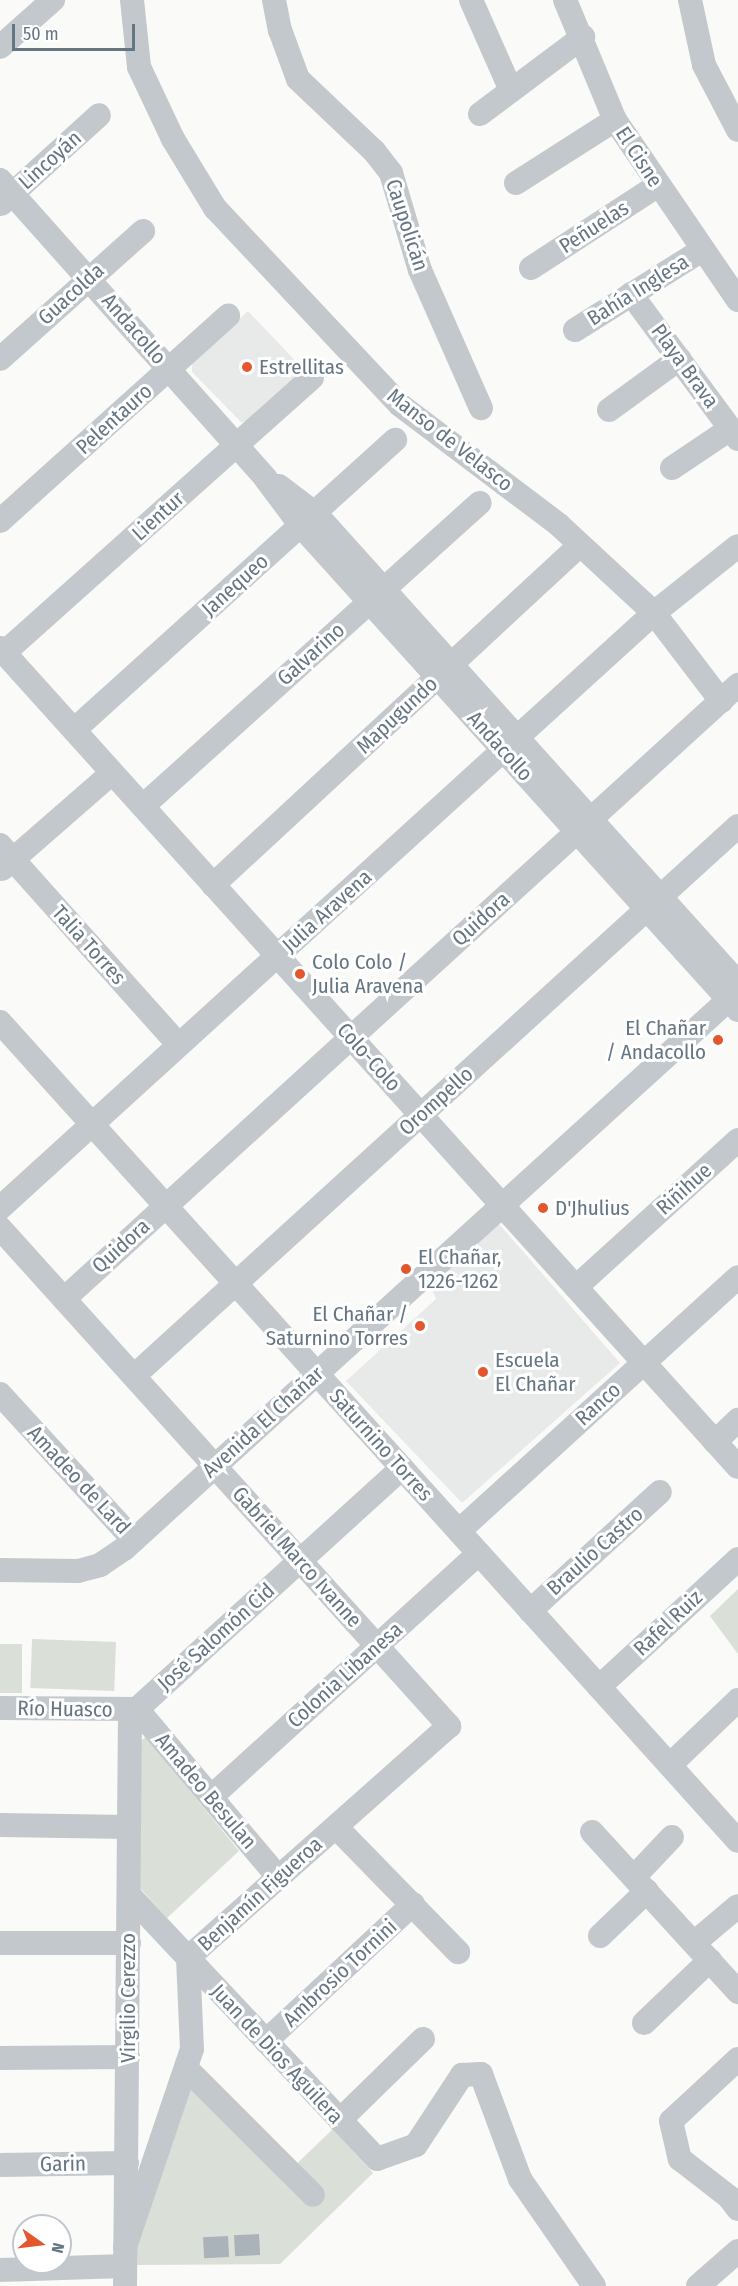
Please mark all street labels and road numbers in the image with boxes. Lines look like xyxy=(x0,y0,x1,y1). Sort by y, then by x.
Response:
street label: El Cisne xyxy=(610,122,668,192)
street label: Lincoyán xyxy=(13,125,87,195)
street label: Caupolicán xyxy=(380,176,434,274)
street label: Peñuelas xyxy=(555,195,633,259)
street label: Bahía Inglesa xyxy=(583,249,693,331)
street label: Guacolda xyxy=(33,258,109,330)
street label: Andacollo xyxy=(97,289,171,369)
street label: Playa Brava xyxy=(646,319,724,413)
street label: Pelentauro xyxy=(71,378,157,460)
street label: Manso de Velasco xyxy=(382,383,518,497)
street label: Lientur xyxy=(127,486,189,546)
street label: Janequeo xyxy=(196,548,274,622)
street label: Galvarino xyxy=(272,617,350,691)
street label: Mapugundo xyxy=(351,671,443,759)
street label: Andacollo xyxy=(462,706,538,786)
street label: Julia Aravena xyxy=(277,864,377,958)
street label: Quidora xyxy=(447,887,515,951)
street label: Talia Torres xyxy=(47,900,131,990)
street label: Colo-Colo xyxy=(332,1018,406,1096)
street label: Orompello xyxy=(394,1061,478,1141)
street label: Riñihue xyxy=(651,1158,717,1220)
street label: Quidora xyxy=(87,1214,155,1278)
street label: Avenida El Chañar xyxy=(197,1361,329,1483)
street label: Ranco xyxy=(570,1377,626,1431)
street label: Saturnino Torres xyxy=(324,1384,438,1506)
street label: Amadeo de Lard xyxy=(22,1421,136,1539)
street label: Gabriel Marco Ivanne xyxy=(227,1481,367,1633)
street label: Braulio Castro xyxy=(542,1501,648,1601)
street label: José Salomón Cid xyxy=(152,1578,280,1696)
street label: Rafel Ruiz xyxy=(628,1585,708,1661)
street label: Colonia Libanesa xyxy=(282,1617,408,1733)
street label: Río Huasco xyxy=(17,1696,113,1722)
street label: Amadeo Besulan xyxy=(150,1728,262,1854)
street label: Benjamín Figueroa xyxy=(193,1832,327,1956)
street label: Ambrosio Tornini xyxy=(278,1914,402,2032)
street label: Virgilio Cerezzo xyxy=(115,1933,141,2063)
street label: Juan de Dios Aguilera xyxy=(206,1979,348,2129)
street label: Garin xyxy=(40,2151,86,2177)

